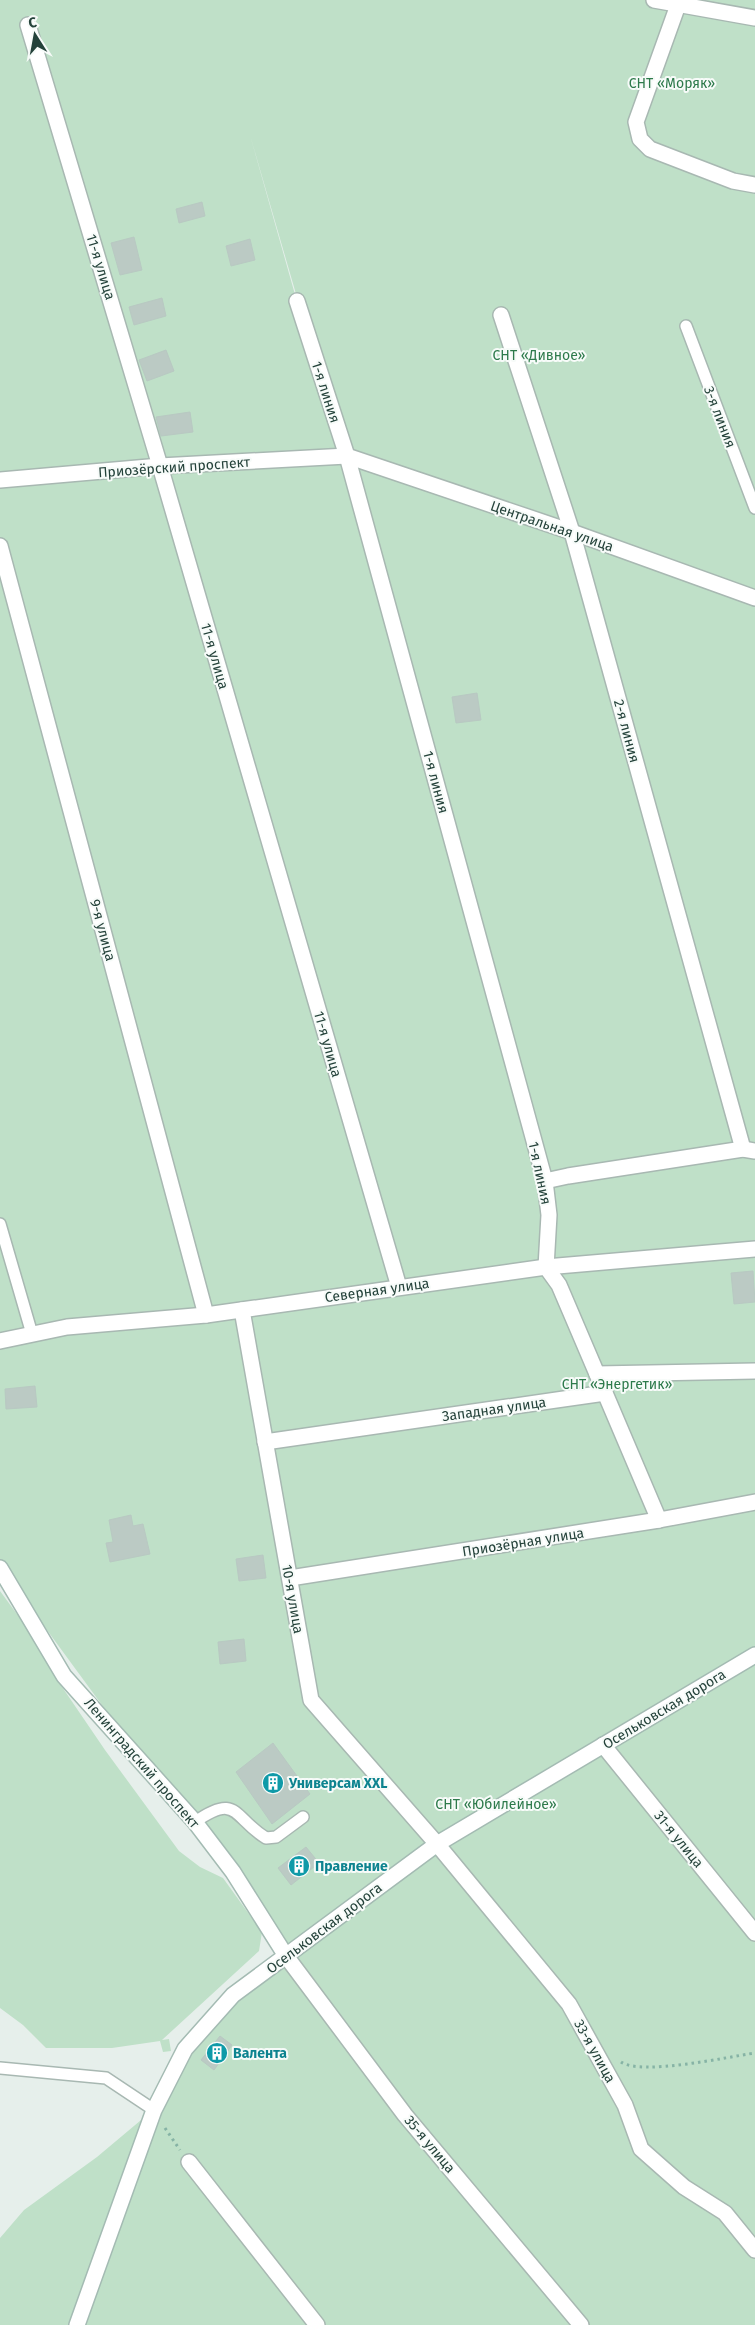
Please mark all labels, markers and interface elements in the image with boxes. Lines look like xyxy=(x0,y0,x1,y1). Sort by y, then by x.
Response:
north arrow xyxy=(10,10,60,60)
text: С xyxy=(27,14,38,32)
park label: СНТ «Моряк» xyxy=(629,75,715,92)
street label: 11-я улица xyxy=(82,232,119,302)
park label: СНТ «Дивное» xyxy=(493,347,586,364)
street label: 1-я линия xyxy=(308,359,343,425)
street label: 3-я линия xyxy=(700,384,739,450)
street label: Приозёрский проспект xyxy=(97,454,251,481)
street label: Центральная улица xyxy=(488,497,616,556)
street label: 11-я улица xyxy=(197,621,232,691)
street label: 2-я линия xyxy=(610,698,643,765)
street label: 1-я линия xyxy=(419,749,452,815)
street label: 9-я улица xyxy=(86,897,119,963)
street label: 11-я улица xyxy=(310,1009,345,1079)
street label: 1-я линия xyxy=(525,1140,554,1206)
street label: Северная улица xyxy=(324,1275,430,1306)
park label: СНТ «Энергетик» xyxy=(562,1376,672,1393)
street label: Западная улица xyxy=(441,1394,547,1425)
street label: Приозёрная улица xyxy=(461,1524,585,1561)
street label: 10-я улица xyxy=(278,1563,307,1635)
street label: Осельковская дорога xyxy=(600,1666,729,1753)
street label: Ленинградский проспект xyxy=(80,1695,203,1832)
building icon: Универсам XXL xyxy=(261,1771,285,1795)
place label: Универсам XXL xyxy=(288,1775,387,1792)
park label: СНТ «Юбилейное» xyxy=(435,1796,557,1813)
street label: 31-я улица xyxy=(650,1807,707,1871)
building icon: Правление xyxy=(287,1854,311,1878)
place label: Правление xyxy=(315,1858,388,1875)
street label: Осельковская дорога xyxy=(263,1879,385,1977)
street label: 33-я улица xyxy=(570,2017,619,2086)
building icon: Валента xyxy=(205,2041,229,2065)
place label: Валента xyxy=(233,2045,287,2062)
street label: 35-я улица xyxy=(401,2112,459,2177)

